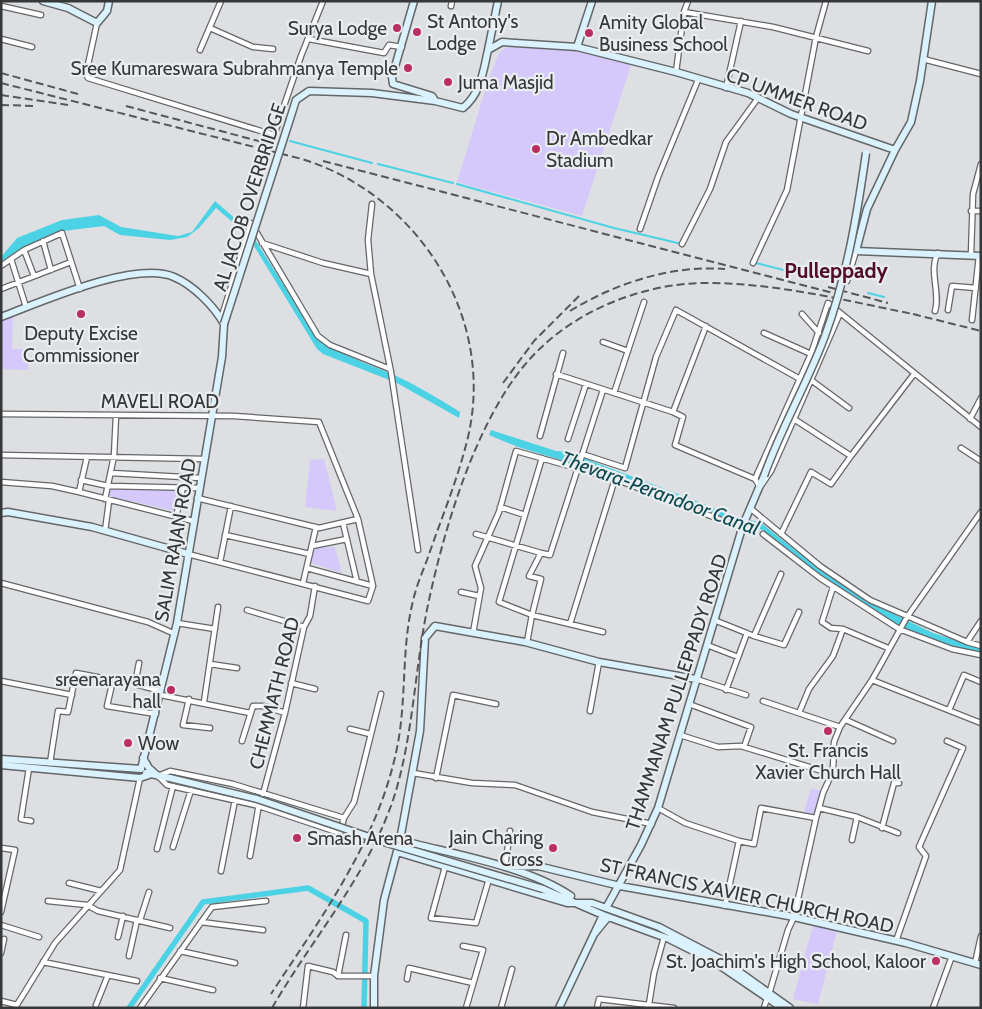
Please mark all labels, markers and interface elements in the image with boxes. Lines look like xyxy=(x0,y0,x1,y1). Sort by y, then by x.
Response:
place label: St Antony's Lodge xyxy=(427,10,518,55)
place label: Amity Global Business School xyxy=(599,11,728,56)
place label: Surya Lodge xyxy=(288,17,387,40)
marker: Surya Lodge xyxy=(391,22,403,34)
marker: St Antony's Lodge xyxy=(411,26,423,38)
marker: Amity Global Business School xyxy=(583,27,595,39)
place label: Sree Kumareswara Subrahmanya Temple xyxy=(71,57,398,80)
marker: Sree Kumareswara Subrahmanya Temple xyxy=(402,62,414,74)
street label: CP UMMER ROAD xyxy=(723,63,871,136)
place label: Juma Masjid xyxy=(457,71,554,94)
marker: Juma Masjid xyxy=(442,76,454,88)
street label: AL JACOB OVERBRIDGE xyxy=(208,100,291,294)
place label: Dr Ambedkar Stadium xyxy=(546,127,653,172)
marker: Dr Ambedkar Stadium xyxy=(530,143,542,155)
district label: Pulleppady xyxy=(784,258,888,283)
marker: Deputy Excise Commissioner xyxy=(75,308,87,320)
place label: Deputy Excise Commissioner xyxy=(23,322,139,367)
street label: MAVELI ROAD xyxy=(101,390,219,413)
water label: Thevara-Perandoor Canal xyxy=(557,446,763,540)
street label: SALIM RAJAN ROAD xyxy=(150,456,201,624)
street label: THAMMANAM PULLEPPADY ROAD xyxy=(621,551,732,833)
street label: CHEMMATH ROAD xyxy=(244,614,305,772)
place label: sreenarayana hall xyxy=(55,668,162,713)
marker: sreenarayana hall xyxy=(165,684,177,696)
marker: St. Francis Xavier Church Hall xyxy=(822,725,834,737)
place label: Wow xyxy=(138,732,180,755)
marker: Wow xyxy=(122,737,134,749)
place label: St. Francis Xavier Church Hall xyxy=(755,739,901,784)
place label: Jain Charing Cross xyxy=(448,826,544,871)
place label: Smash Arena xyxy=(307,827,413,850)
marker: Smash Arena xyxy=(291,832,303,844)
marker: Jain Charing Cross xyxy=(547,842,559,854)
street label: ST FRANCIS XAVIER CHURCH ROAD xyxy=(598,853,896,938)
place label: St. Joachim's High School, Kaloor xyxy=(666,950,926,973)
marker: St. Joachim's High School, Kaloor xyxy=(930,955,942,967)

